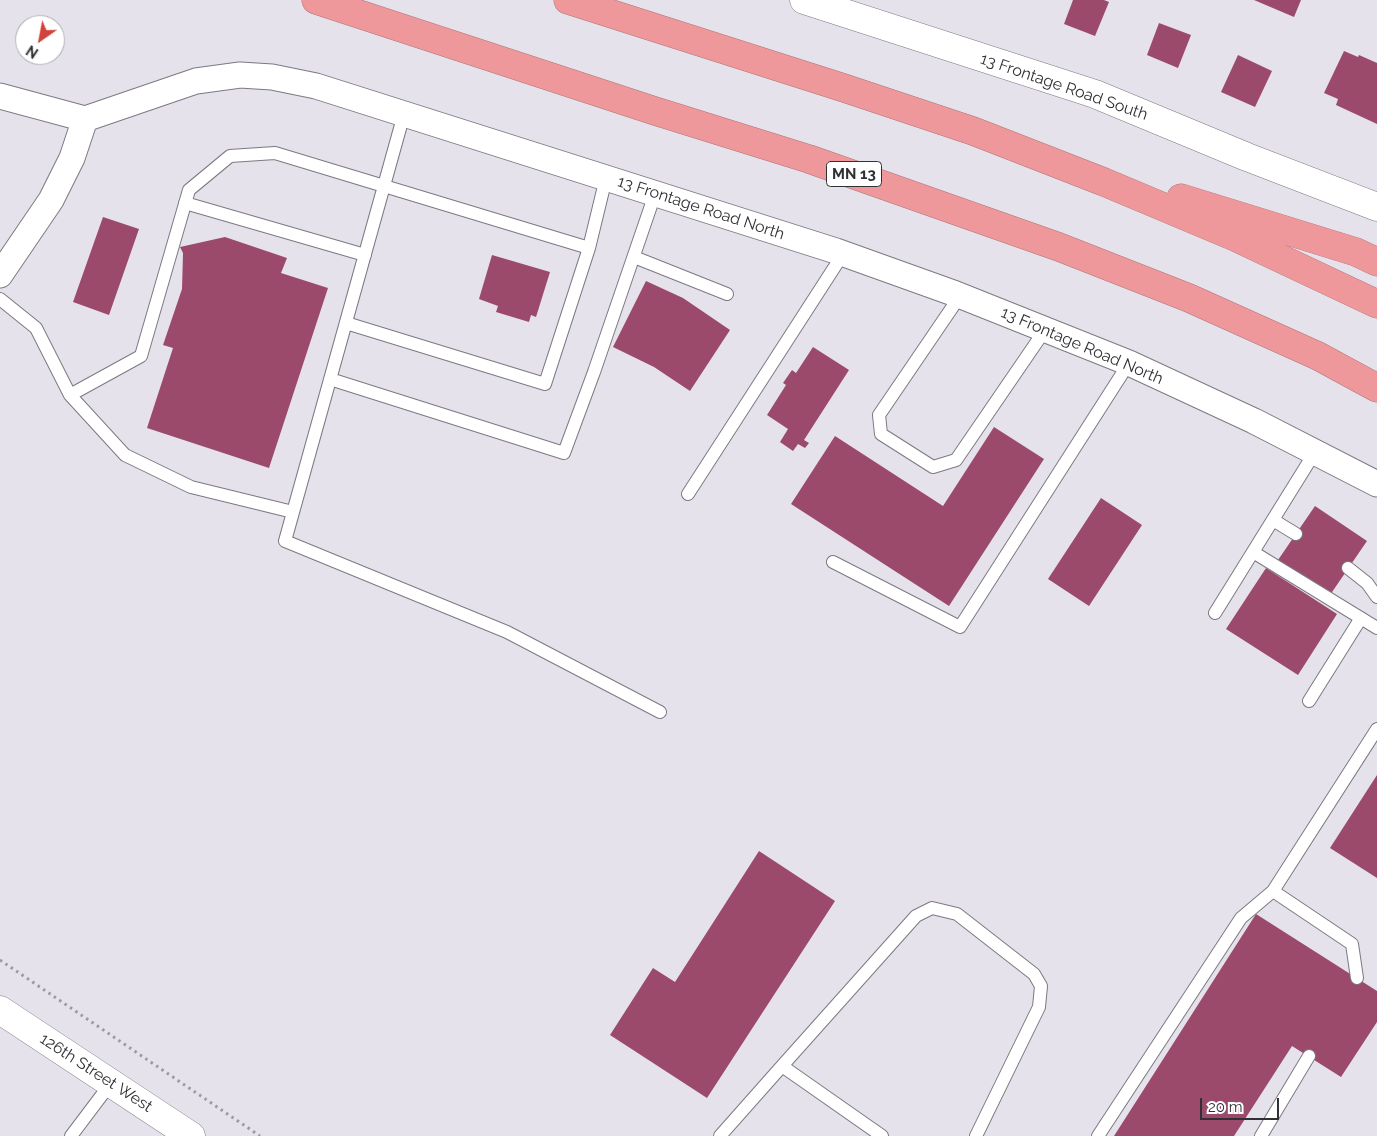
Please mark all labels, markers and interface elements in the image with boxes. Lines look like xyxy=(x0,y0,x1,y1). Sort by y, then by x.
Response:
north arrow xyxy=(15,15,65,65)
text: N xyxy=(24,42,41,61)
street label: 13 Frontage Road South xyxy=(978,49,1150,125)
road number: MN 13 xyxy=(826,162,882,186)
street label: 13 Frontage Road North xyxy=(615,172,787,244)
street label: 13 Frontage Road North xyxy=(998,303,1166,389)
street label: 126th Street West xyxy=(36,1029,156,1117)
scale bar xyxy=(1202,1088,1281,1120)
text: 20 m xyxy=(1208,1098,1243,1116)

